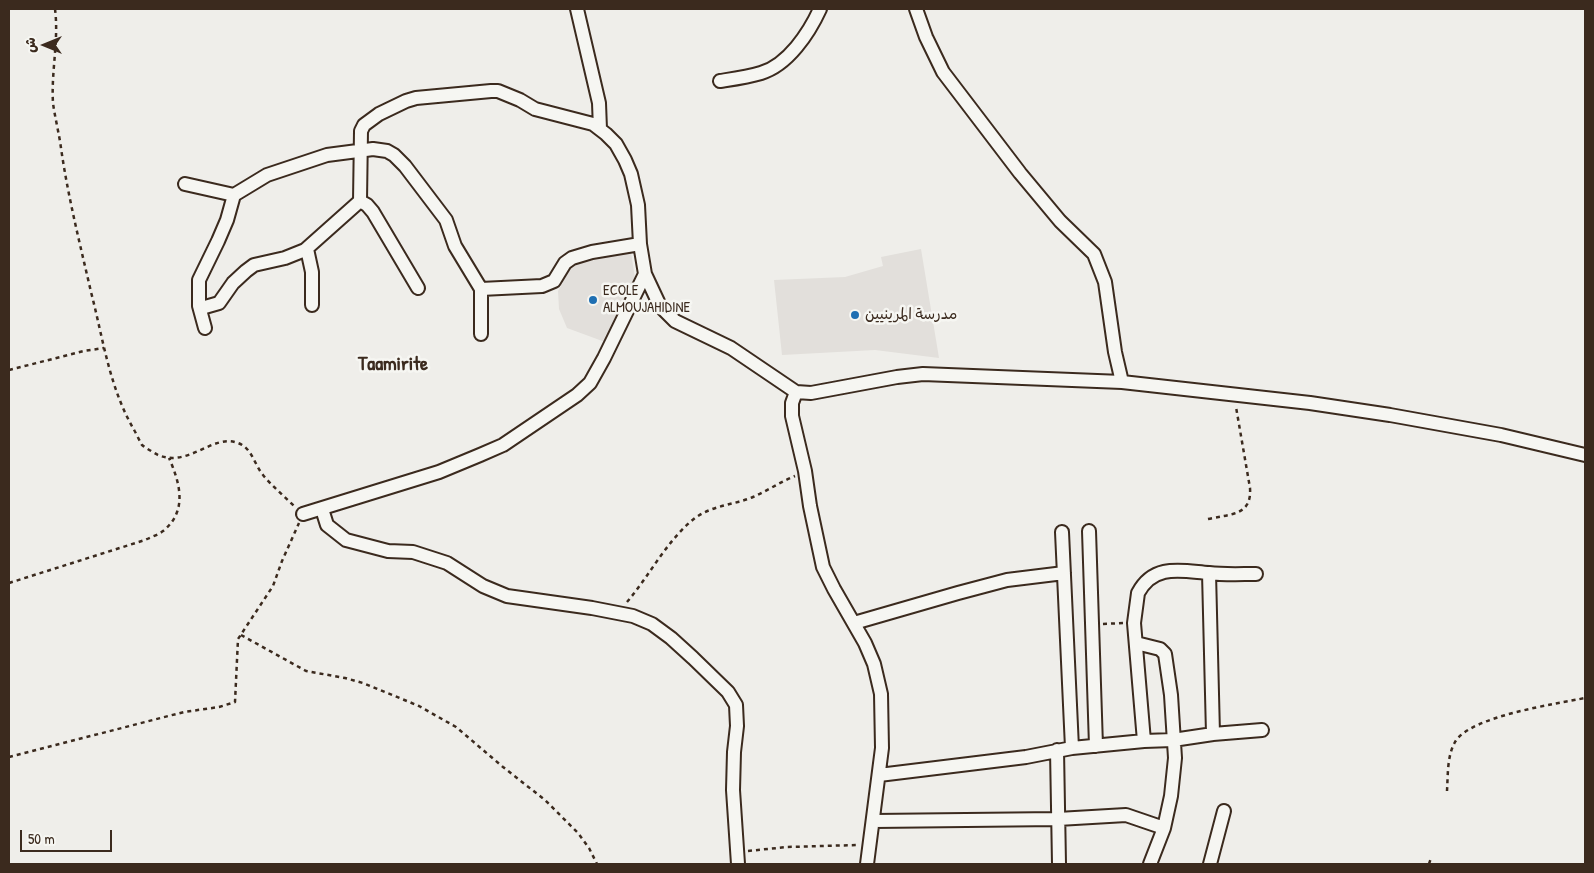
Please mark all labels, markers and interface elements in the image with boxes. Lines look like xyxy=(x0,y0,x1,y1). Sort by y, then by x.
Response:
north arrow xyxy=(20,20,70,70)
text: ش xyxy=(20,37,39,53)
place label: ECOLE ALMOUJAHIDINE xyxy=(603,282,690,317)
marker: ECOLE ALMOUJAHIDINE xyxy=(587,294,599,306)
place label: مدرسة المرينيين xyxy=(865,306,957,324)
marker: مدرسة المرينيين xyxy=(849,309,861,321)
district label: Taamirite xyxy=(358,353,428,377)
scale bar xyxy=(22,820,115,852)
text: 50 m xyxy=(28,828,55,849)

